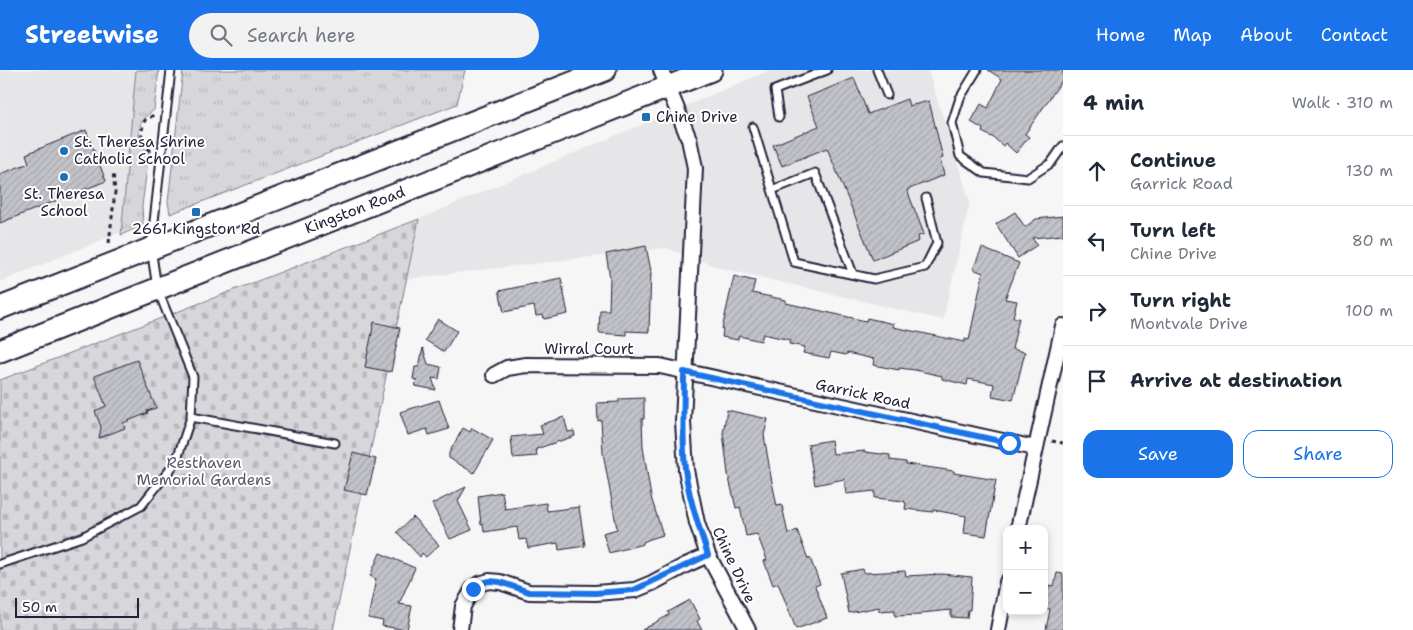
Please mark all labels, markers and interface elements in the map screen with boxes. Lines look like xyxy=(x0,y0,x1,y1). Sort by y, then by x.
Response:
search box xyxy=(189,13,539,58)
text: Streetwise xyxy=(25,19,159,51)
icon: search xyxy=(207,21,235,49)
text: Search here xyxy=(247,23,356,48)
text: Home xyxy=(1096,23,1145,47)
text: Map xyxy=(1173,23,1212,47)
text: About xyxy=(1240,23,1293,47)
text: Contact xyxy=(1321,23,1388,47)
text: 4 min xyxy=(1083,89,1144,117)
text: Walk · 310 m xyxy=(1292,92,1393,113)
place label: Chine Drive xyxy=(656,107,738,127)
marker: Chine Drive xyxy=(640,111,652,123)
place label: St. Theresa Shrine Catholic School xyxy=(74,132,205,169)
marker: St. Theresa Shrine Catholic School xyxy=(58,145,70,157)
text: Continue xyxy=(1130,148,1216,173)
icon: ahead xyxy=(1083,157,1111,185)
text: 130 m xyxy=(1346,160,1393,181)
marker: St. Theresa School xyxy=(58,171,70,183)
text: Garrick Road xyxy=(1130,173,1233,194)
street label: Kingston Road xyxy=(302,182,408,238)
place label: St. Theresa School xyxy=(24,184,105,221)
marker: 2661 Kingston Rd xyxy=(190,206,202,218)
text: Turn left xyxy=(1130,218,1216,243)
place label: 2661 Kingston Rd xyxy=(132,219,261,239)
icon: left xyxy=(1083,227,1111,255)
text: 80 m xyxy=(1352,230,1393,251)
text: Chine Drive xyxy=(1130,243,1217,264)
text: Turn right xyxy=(1130,288,1231,313)
icon: right xyxy=(1083,297,1111,325)
text: 100 m xyxy=(1345,300,1393,321)
text: Montvale Drive xyxy=(1130,313,1248,334)
street label: Wirral Court xyxy=(544,339,634,359)
icon: arrive xyxy=(1083,367,1111,395)
text: Arrive at destination xyxy=(1130,368,1342,393)
street label: Garrick Road xyxy=(814,374,913,414)
button: Save xyxy=(1083,430,1233,478)
button: Share xyxy=(1243,430,1393,478)
route start xyxy=(998,432,1021,455)
park label: Resthaven Memorial Gardens xyxy=(136,453,272,490)
street label: Chine Drive xyxy=(708,524,760,606)
map controls xyxy=(1003,525,1048,615)
button: + xyxy=(1003,525,1048,570)
button: − xyxy=(1003,570,1048,615)
route end xyxy=(462,578,485,601)
scale bar xyxy=(15,595,139,618)
text: 50 m xyxy=(22,598,57,616)

